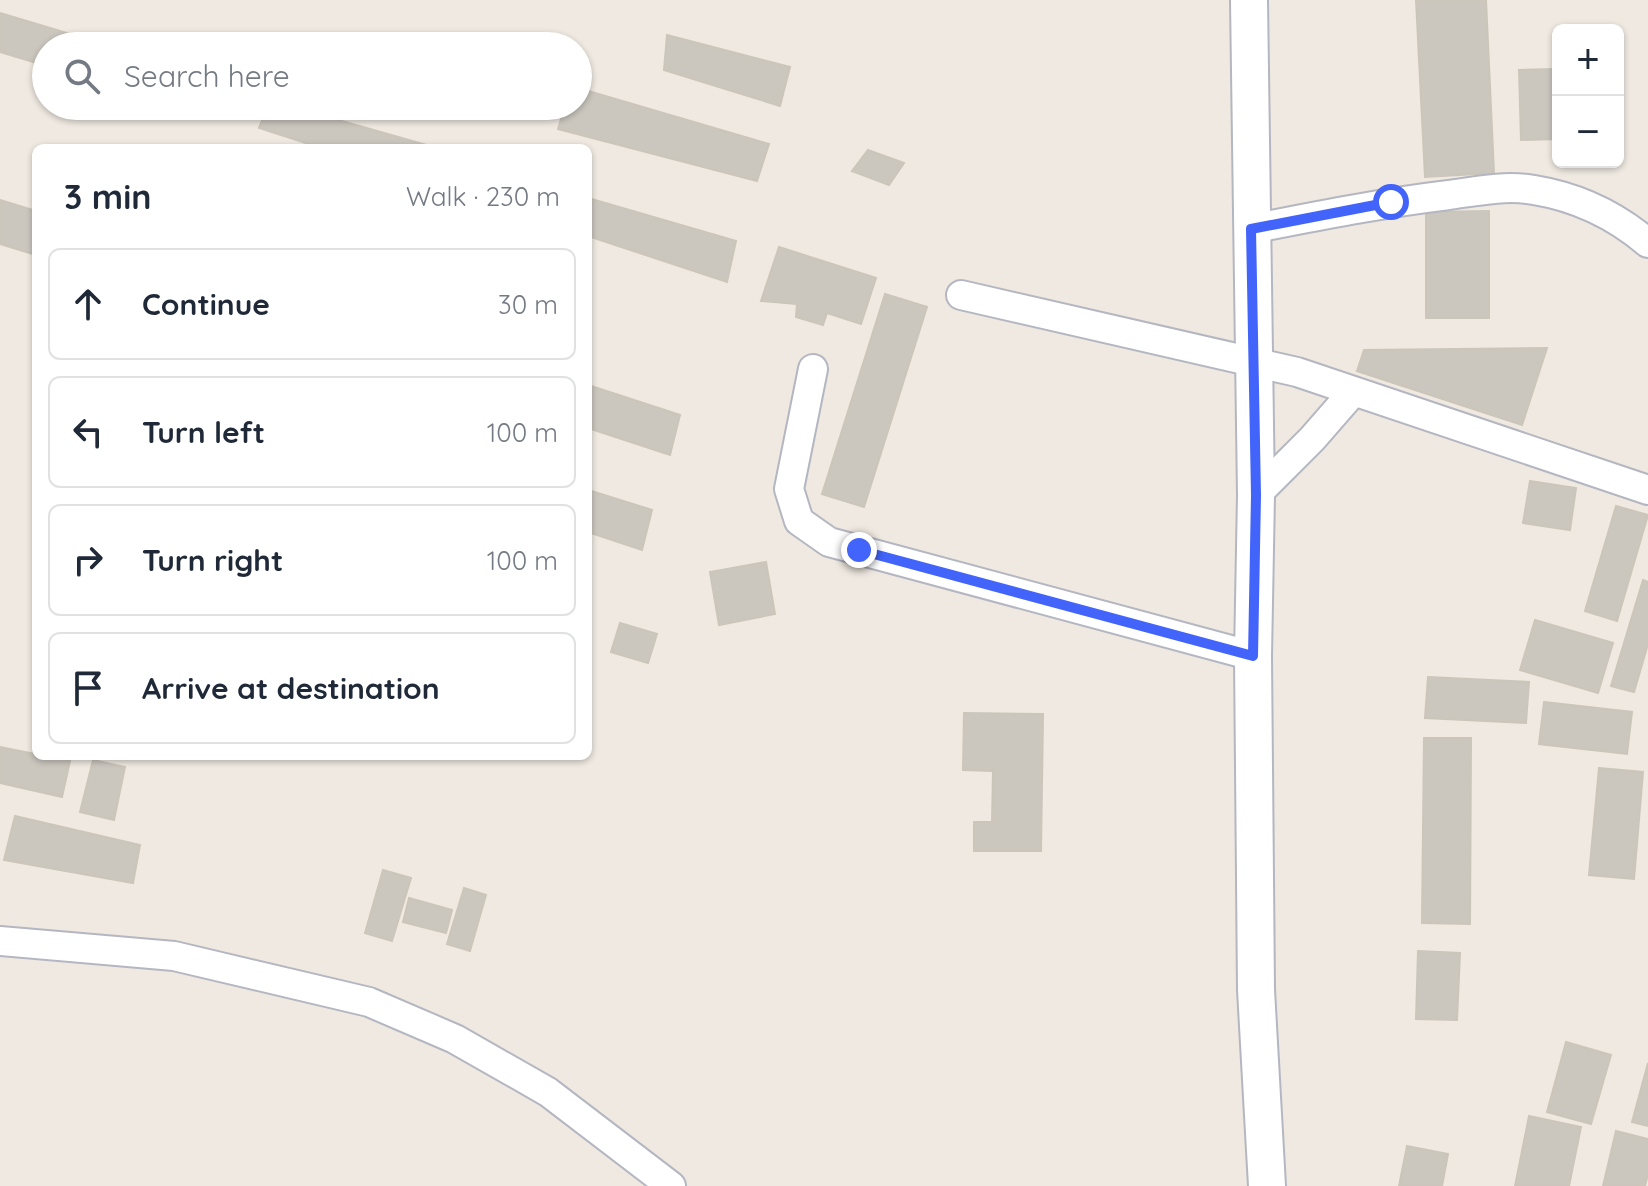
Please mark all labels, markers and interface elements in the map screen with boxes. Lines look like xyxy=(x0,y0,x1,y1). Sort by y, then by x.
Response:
map controls xyxy=(1552,24,1624,168)
button: + xyxy=(1552,24,1624,96)
search box xyxy=(32,32,592,120)
icon: search xyxy=(60,54,104,98)
text: Search here xyxy=(124,57,290,95)
button: − xyxy=(1552,96,1624,168)
text: 3 min xyxy=(64,175,151,218)
text: Walk · 230 m xyxy=(406,180,560,213)
route start xyxy=(1373,184,1409,220)
icon: ahead xyxy=(66,282,110,326)
text: Continue xyxy=(142,285,270,323)
text: 30 m xyxy=(498,288,558,321)
icon: left xyxy=(66,410,110,454)
text: Turn left xyxy=(142,413,265,451)
text: 100 m xyxy=(487,416,558,449)
route end xyxy=(841,532,877,568)
icon: right xyxy=(66,538,110,582)
text: Turn right xyxy=(142,541,283,579)
text: 100 m xyxy=(487,544,558,577)
icon: arrive xyxy=(66,666,110,710)
text: Arrive at destination xyxy=(142,669,440,707)

